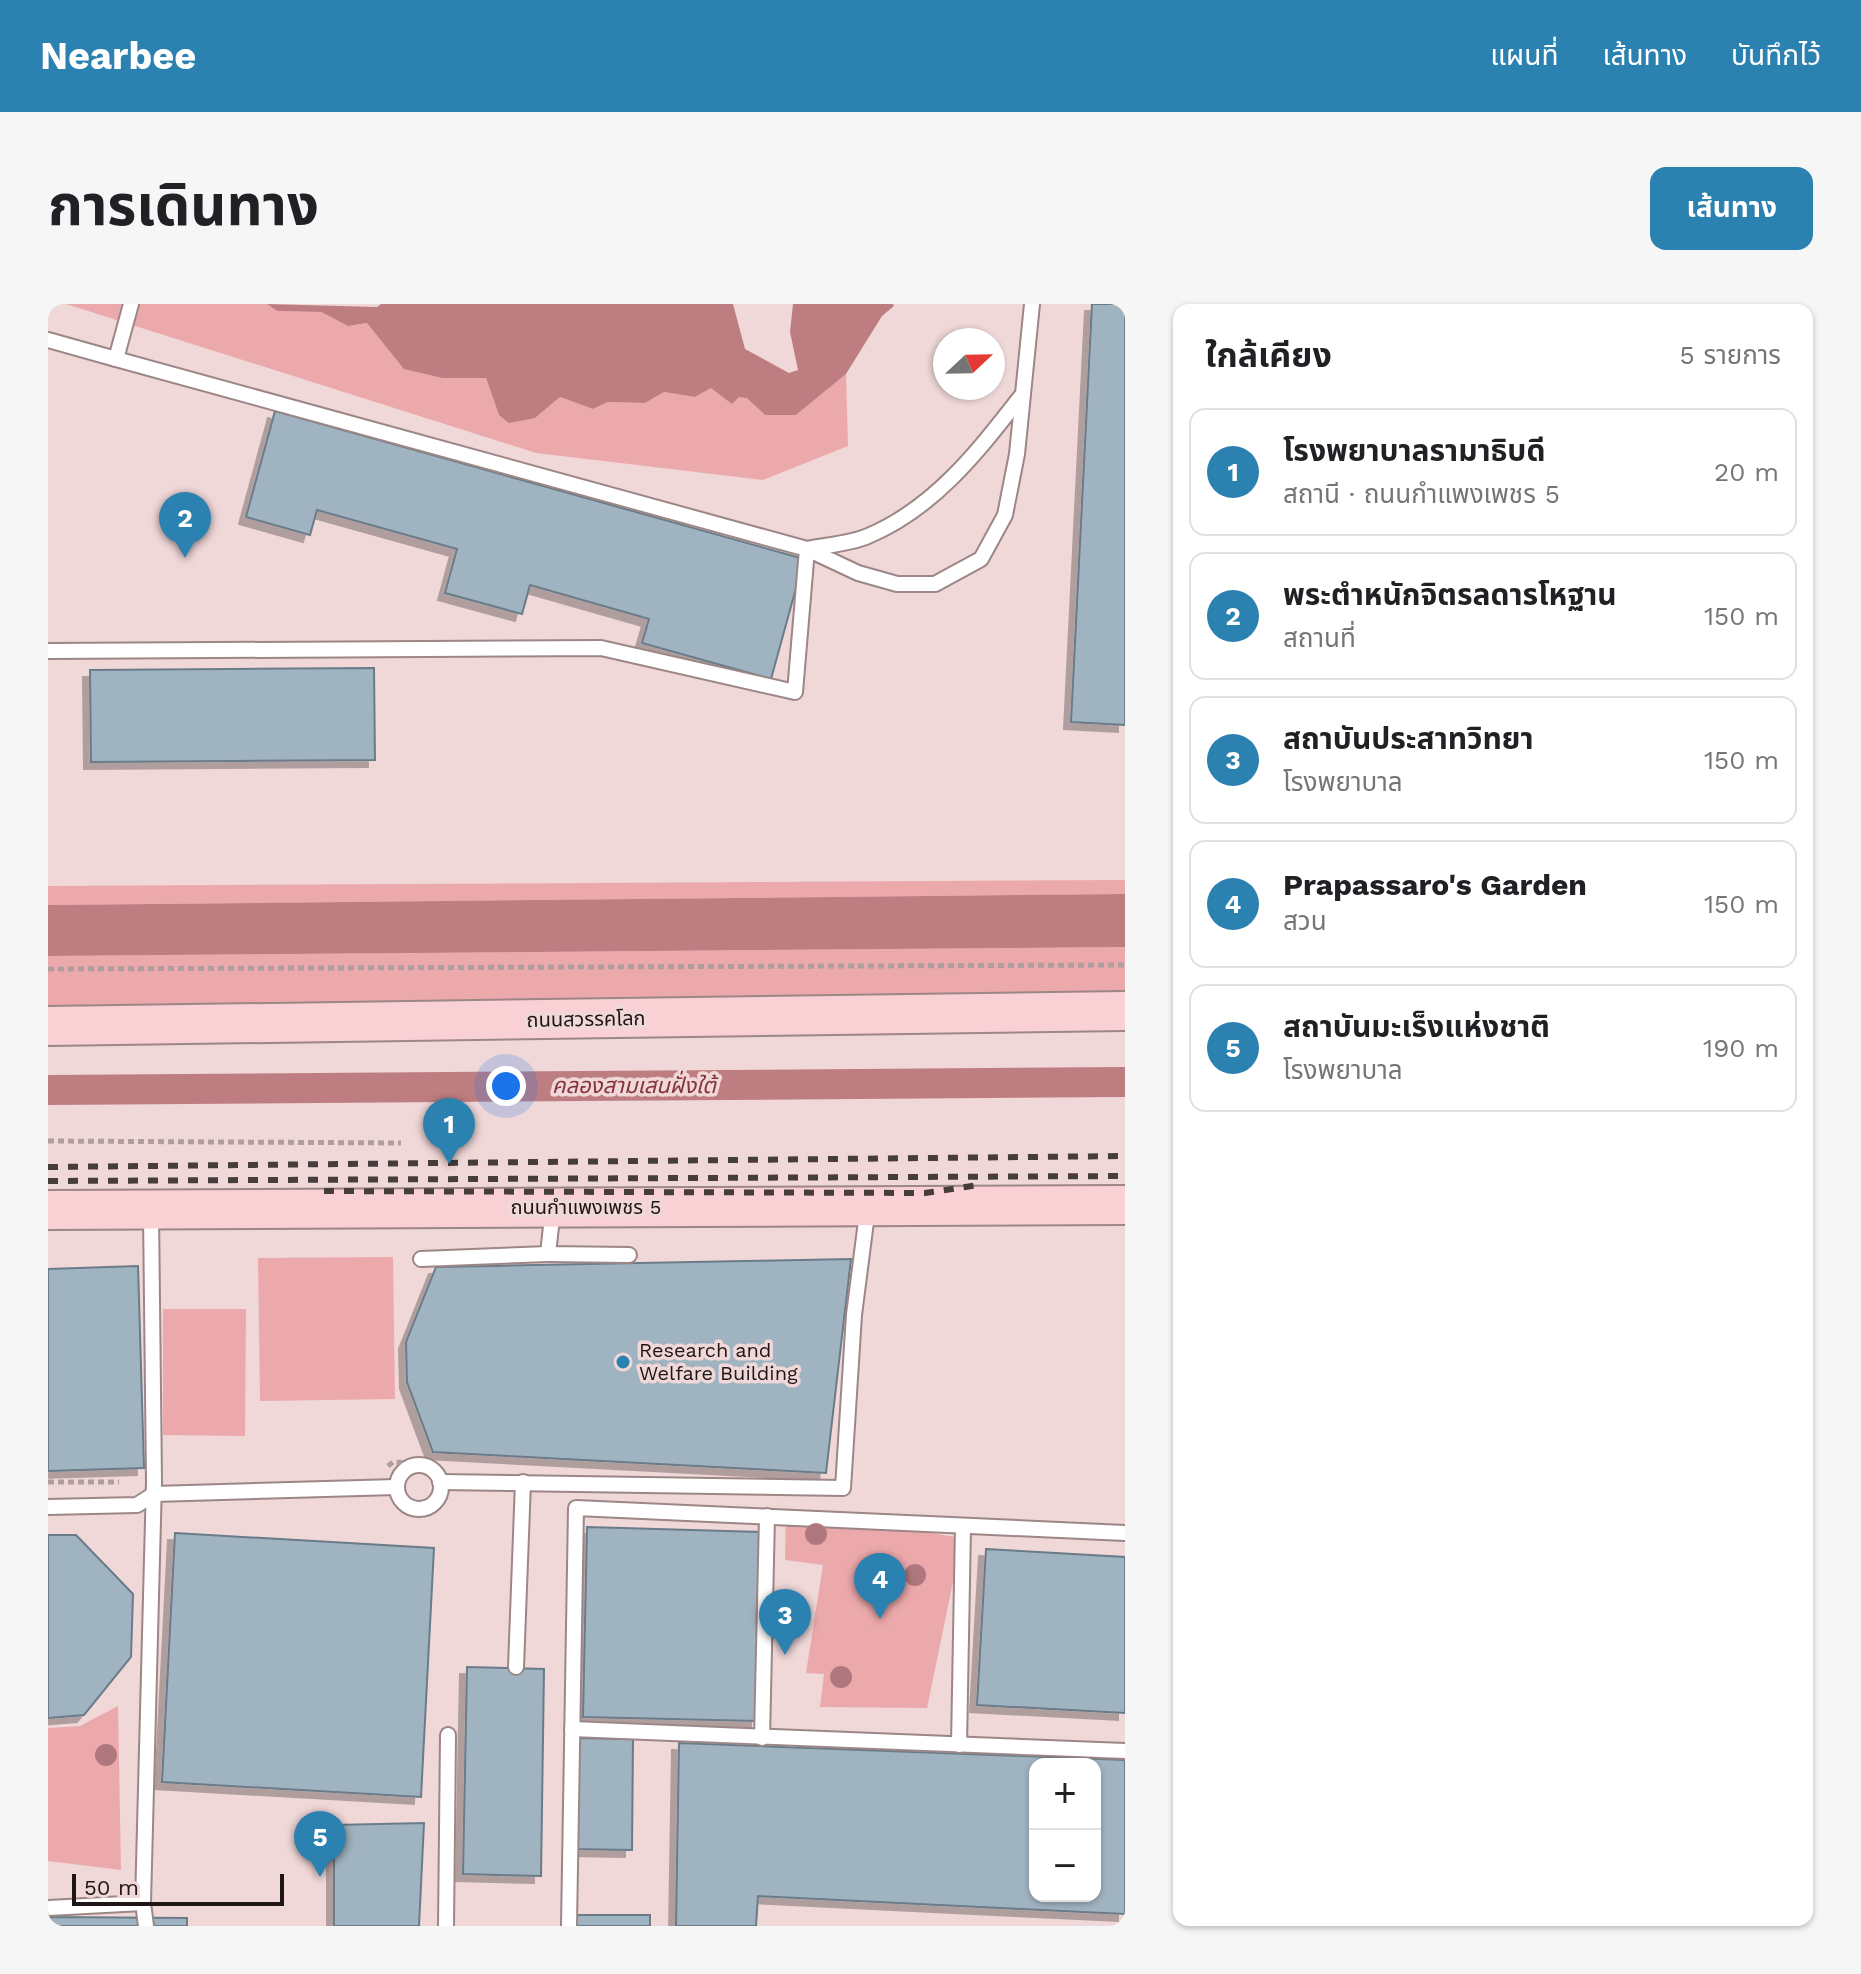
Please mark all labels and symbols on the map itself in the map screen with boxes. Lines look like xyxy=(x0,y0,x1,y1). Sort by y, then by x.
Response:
north arrow xyxy=(933,328,1005,400)
pin: 2 xyxy=(159,492,211,558)
street label: ถนนสวรรคโลก xyxy=(526,1006,646,1032)
your location xyxy=(486,1066,526,1106)
water label: คลองสามเสนฝั่งใต้ xyxy=(552,1070,719,1098)
pin: 1 xyxy=(423,1098,475,1164)
street label: ถนนกำแพงเพชร 5 xyxy=(511,1195,661,1219)
place label: Research and Welfare Building xyxy=(639,1338,798,1385)
marker: Research and Welfare Building xyxy=(614,1353,632,1371)
pin: 4 xyxy=(854,1553,906,1619)
pin: 3 xyxy=(759,1589,811,1655)
pin: 5 xyxy=(294,1811,346,1877)
scale bar xyxy=(72,1870,284,1906)

